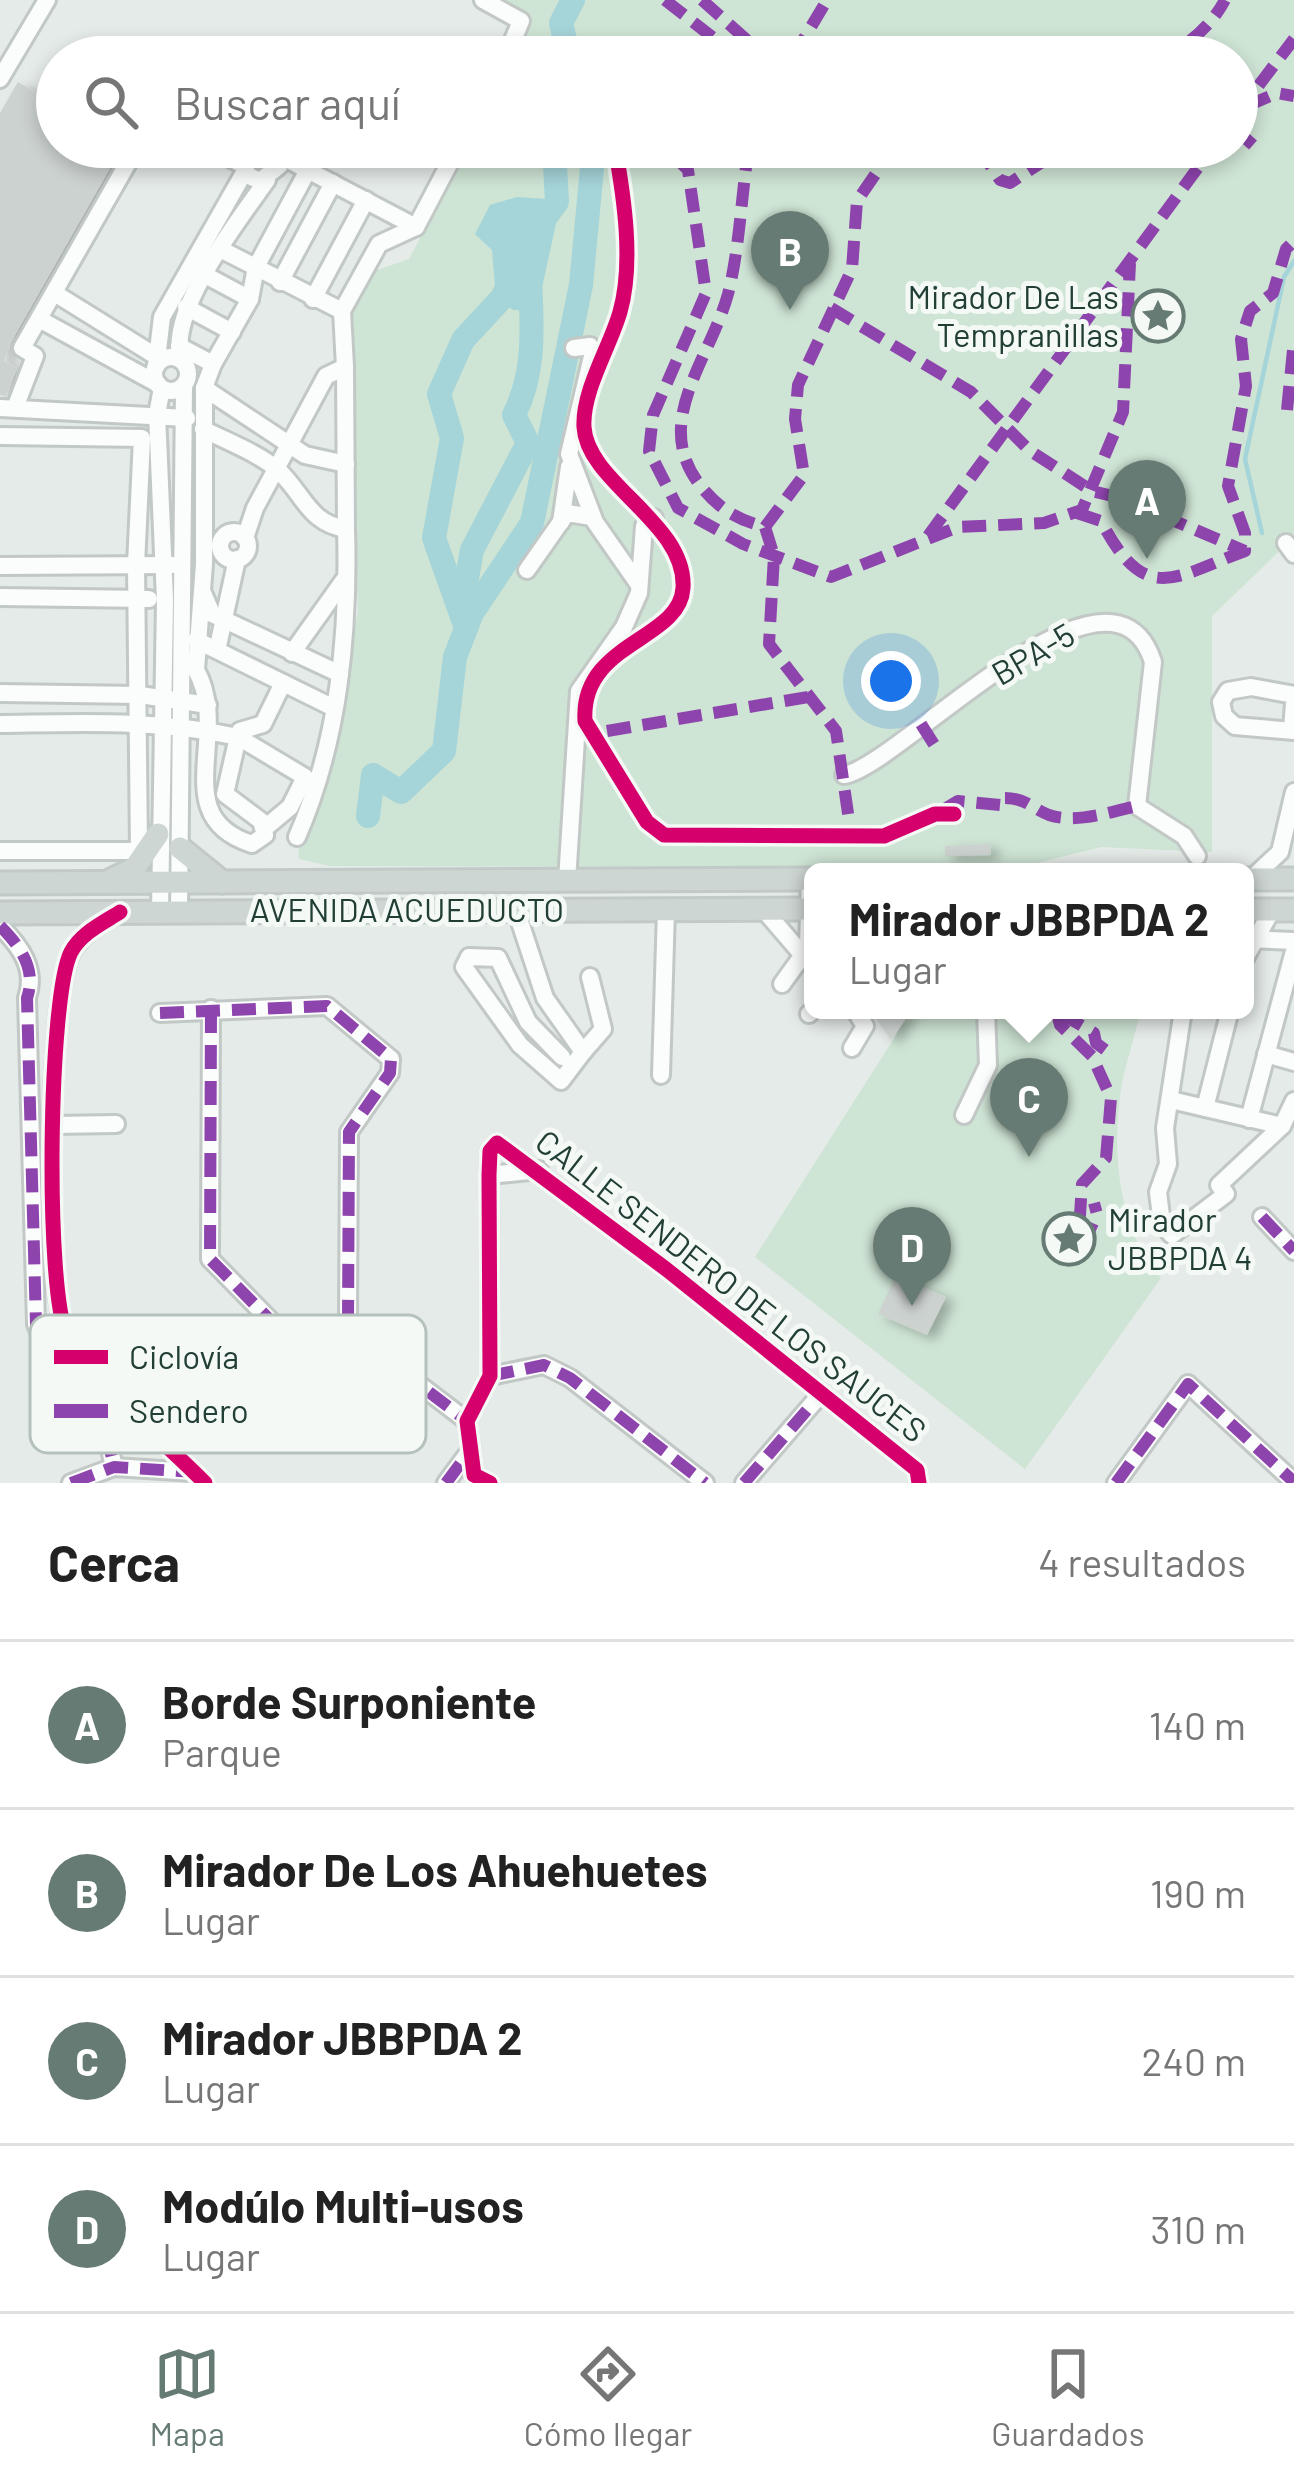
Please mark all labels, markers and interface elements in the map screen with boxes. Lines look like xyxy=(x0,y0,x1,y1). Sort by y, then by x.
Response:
search box xyxy=(36,36,1258,168)
icon: search xyxy=(78,69,144,135)
text: Buscar aquí xyxy=(174,75,401,129)
pin: B xyxy=(751,211,829,310)
place label: Mirador De Las Tempranillas xyxy=(908,276,1119,354)
place icon: Mirador De Las Tempranillas xyxy=(1130,288,1186,344)
pin: A xyxy=(1108,460,1186,559)
street label: BPA-5 xyxy=(984,614,1081,693)
your location xyxy=(861,651,921,711)
popup xyxy=(804,863,1254,1019)
street label: AVENIDA ACUEDUCTO xyxy=(250,889,564,929)
text: Mirador JBBPDA 2 xyxy=(849,891,1209,945)
text: Lugar xyxy=(849,945,947,992)
pin: C xyxy=(990,1058,1068,1157)
street label: CALLE SENDERO DE LOS SAUCES xyxy=(528,1121,934,1451)
place label: Mirador JBBPDA 4 xyxy=(1108,1199,1252,1277)
pin: D xyxy=(873,1207,951,1306)
place icon: Mirador JBBPDA 4 xyxy=(1041,1211,1097,1267)
legend xyxy=(30,1315,426,1453)
text: Ciclovía xyxy=(129,1336,239,1376)
text: Sendero xyxy=(129,1390,249,1430)
text: Cerca xyxy=(48,1531,180,1592)
text: 4 resultados xyxy=(1038,1538,1246,1585)
text: Borde Surponiente xyxy=(162,1674,536,1728)
text: A xyxy=(74,1701,100,1748)
text: 140 m xyxy=(1149,1701,1246,1748)
text: Parque xyxy=(162,1728,282,1775)
text: Mirador De Los Ahuehuetes xyxy=(162,1842,708,1896)
text: B xyxy=(75,1869,99,1916)
text: 190 m xyxy=(1150,1869,1246,1916)
text: Lugar xyxy=(162,1896,260,1943)
text: Mirador JBBPDA 2 xyxy=(162,2010,523,2064)
text: C xyxy=(75,2037,99,2084)
text: 240 m xyxy=(1142,2037,1246,2084)
text: Lugar xyxy=(162,2064,260,2111)
text: Modúlo Multi-usos xyxy=(162,2178,524,2232)
text: D xyxy=(75,2205,99,2252)
text: 310 m xyxy=(1150,2205,1246,2252)
text: Lugar xyxy=(162,2232,260,2279)
tab: Mapa xyxy=(149,2341,225,2453)
tab: Cómo llegar xyxy=(524,2341,692,2453)
tab: Guardados xyxy=(991,2341,1145,2453)

